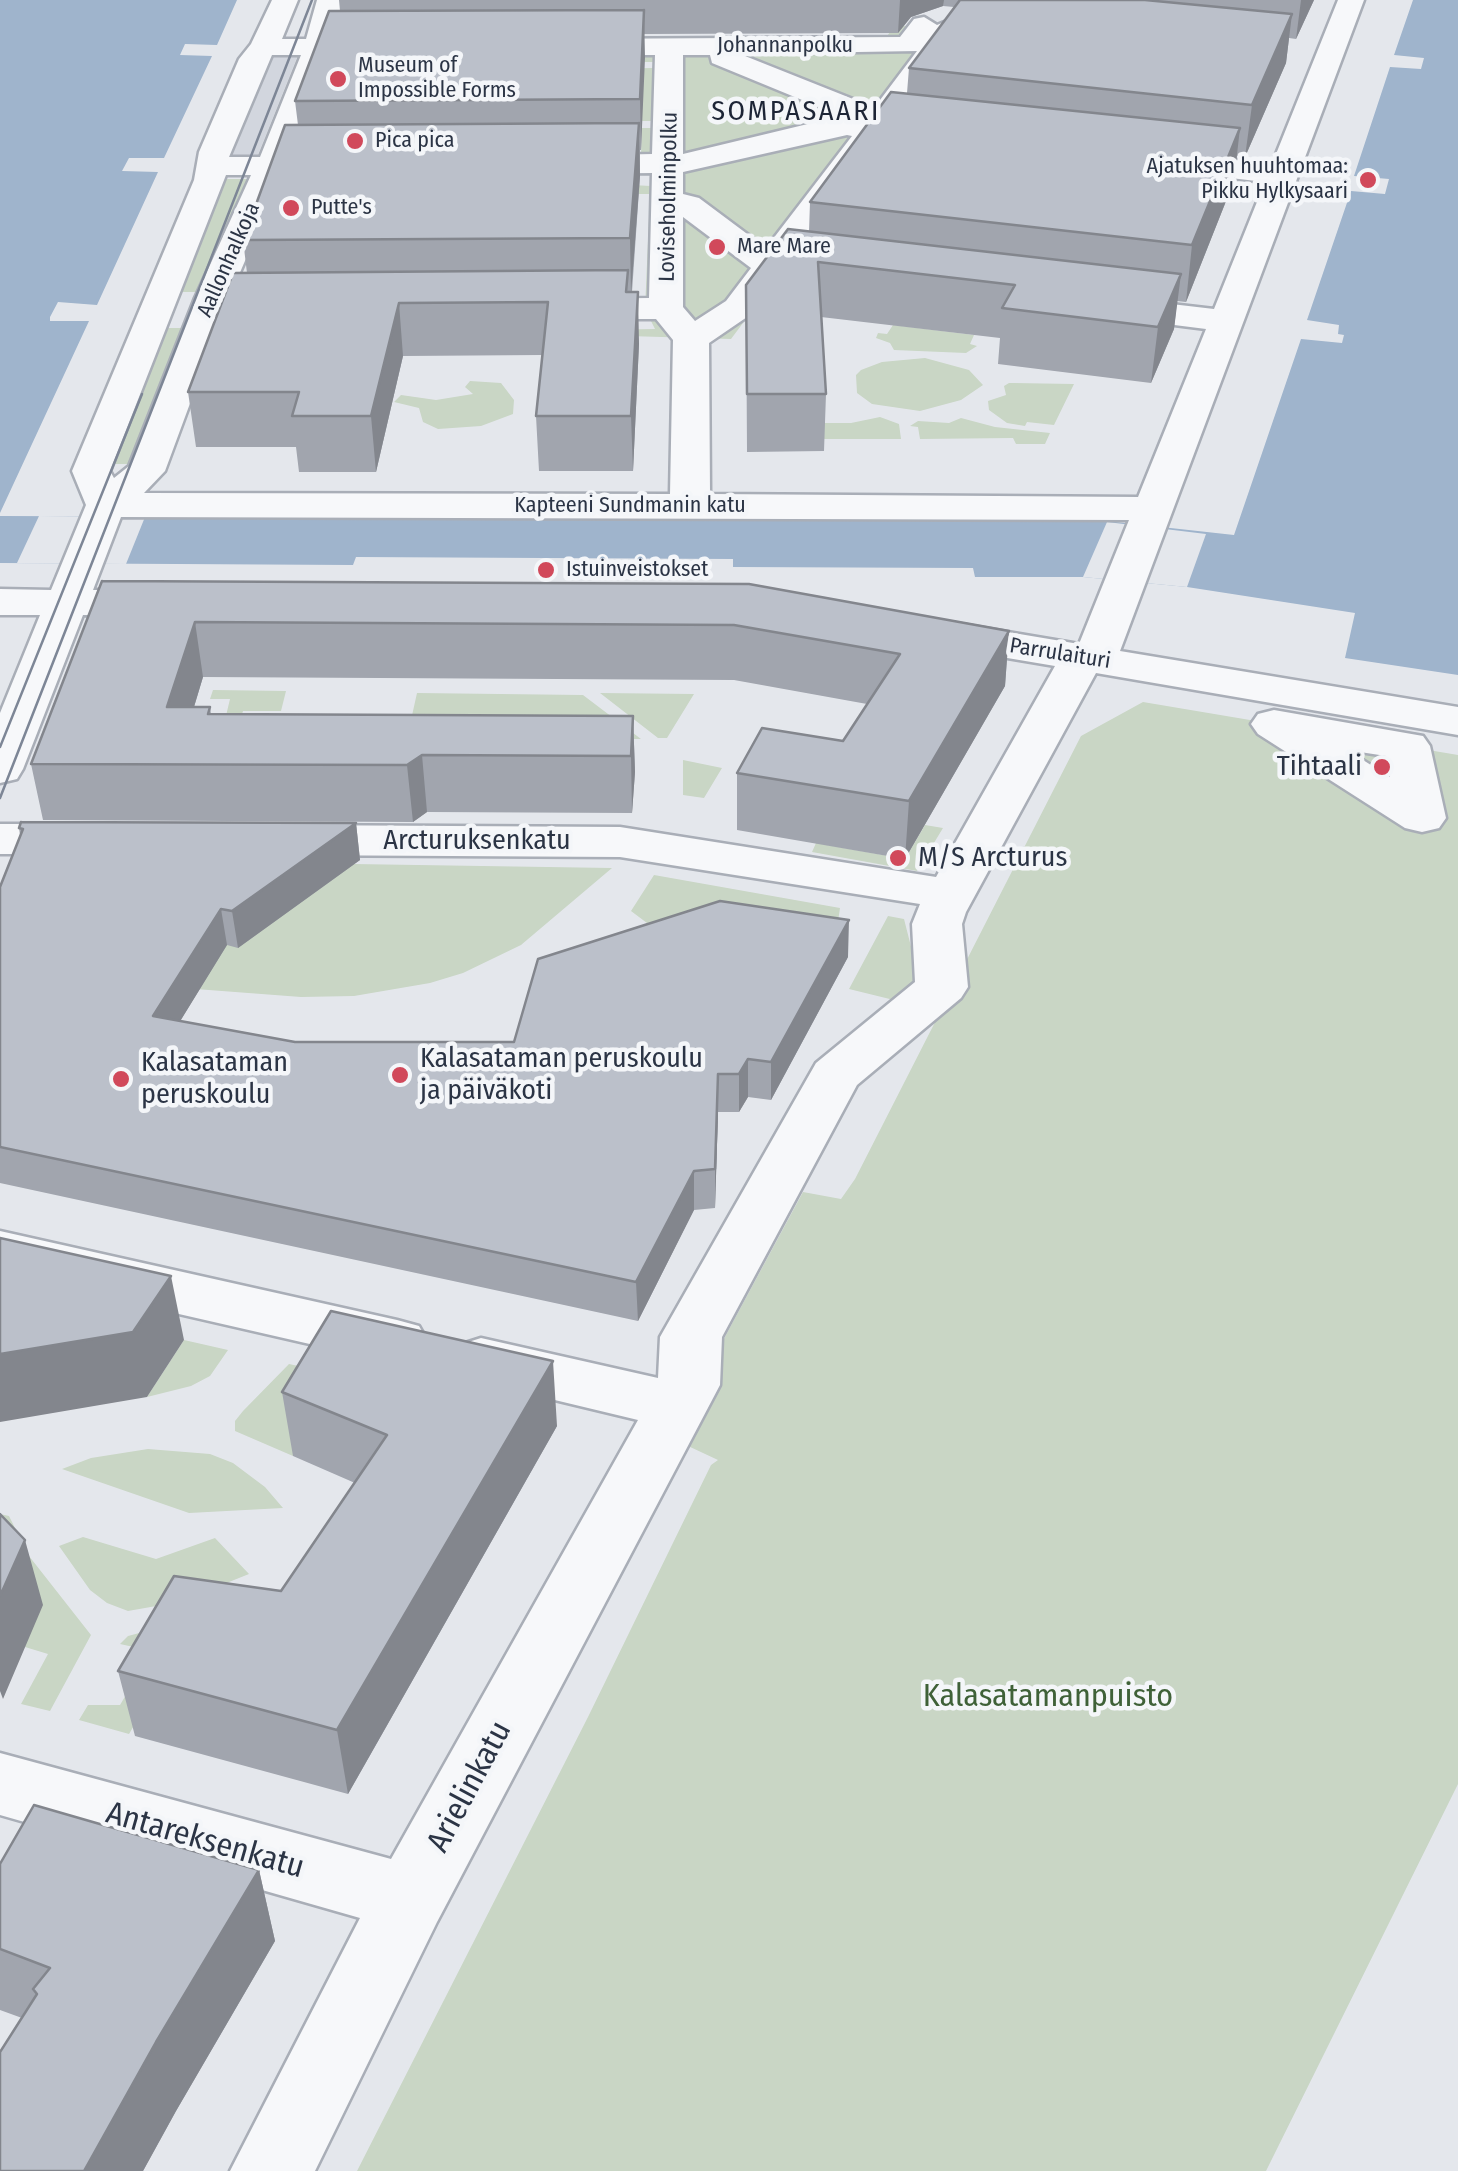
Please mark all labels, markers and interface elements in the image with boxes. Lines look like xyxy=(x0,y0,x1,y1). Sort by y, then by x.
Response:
street label: Johannanpolku xyxy=(717,33,853,59)
place label: Museum of Impossible Forms xyxy=(358,53,516,104)
marker: Museum of Impossible Forms xyxy=(327,68,349,90)
district label: SOMPASAARI xyxy=(711,95,881,129)
street label: Loviseholminpolku xyxy=(654,112,684,282)
place label: Pica pica xyxy=(375,128,454,154)
marker: Pica pica xyxy=(344,130,366,152)
place label: Ajatuksen huuhtomaa: Pikku Hylkysaari xyxy=(1147,154,1348,205)
marker: Ajatuksen huuhtomaa: Pikku Hylkysaari xyxy=(1357,169,1379,191)
place label: Putte's xyxy=(311,195,372,221)
marker: Putte's xyxy=(280,197,302,219)
street label: Aallonhalkoja xyxy=(192,199,266,321)
place label: Mare Mare xyxy=(737,234,831,260)
marker: Mare Mare xyxy=(706,236,728,258)
street label: Kapteeni Sundmanin katu xyxy=(514,493,746,519)
place label: Istuinveistokset xyxy=(566,557,708,583)
marker: Istuinveistokset xyxy=(535,559,557,581)
street label: Parrulaituri xyxy=(1008,633,1112,675)
place label: Tihtaali xyxy=(1277,750,1362,784)
marker: Tihtaali xyxy=(1371,756,1393,778)
street label: Arcturuksenkatu xyxy=(383,824,571,858)
place label: M/S Arcturus xyxy=(918,841,1067,875)
marker: M/S Arcturus xyxy=(887,847,909,869)
place label: Kalasataman peruskoulu ja päiväkoti xyxy=(420,1042,703,1108)
place label: Kalasataman peruskoulu xyxy=(141,1046,288,1112)
marker: Kalasataman peruskoulu ja päiväkoti xyxy=(389,1064,411,1086)
marker: Kalasataman peruskoulu xyxy=(110,1068,132,1090)
park label: Kalasatamanpuisto xyxy=(923,1678,1173,1716)
street label: Arielinkatu xyxy=(420,1715,520,1859)
street label: Antareksenkatu xyxy=(102,1794,308,1888)

